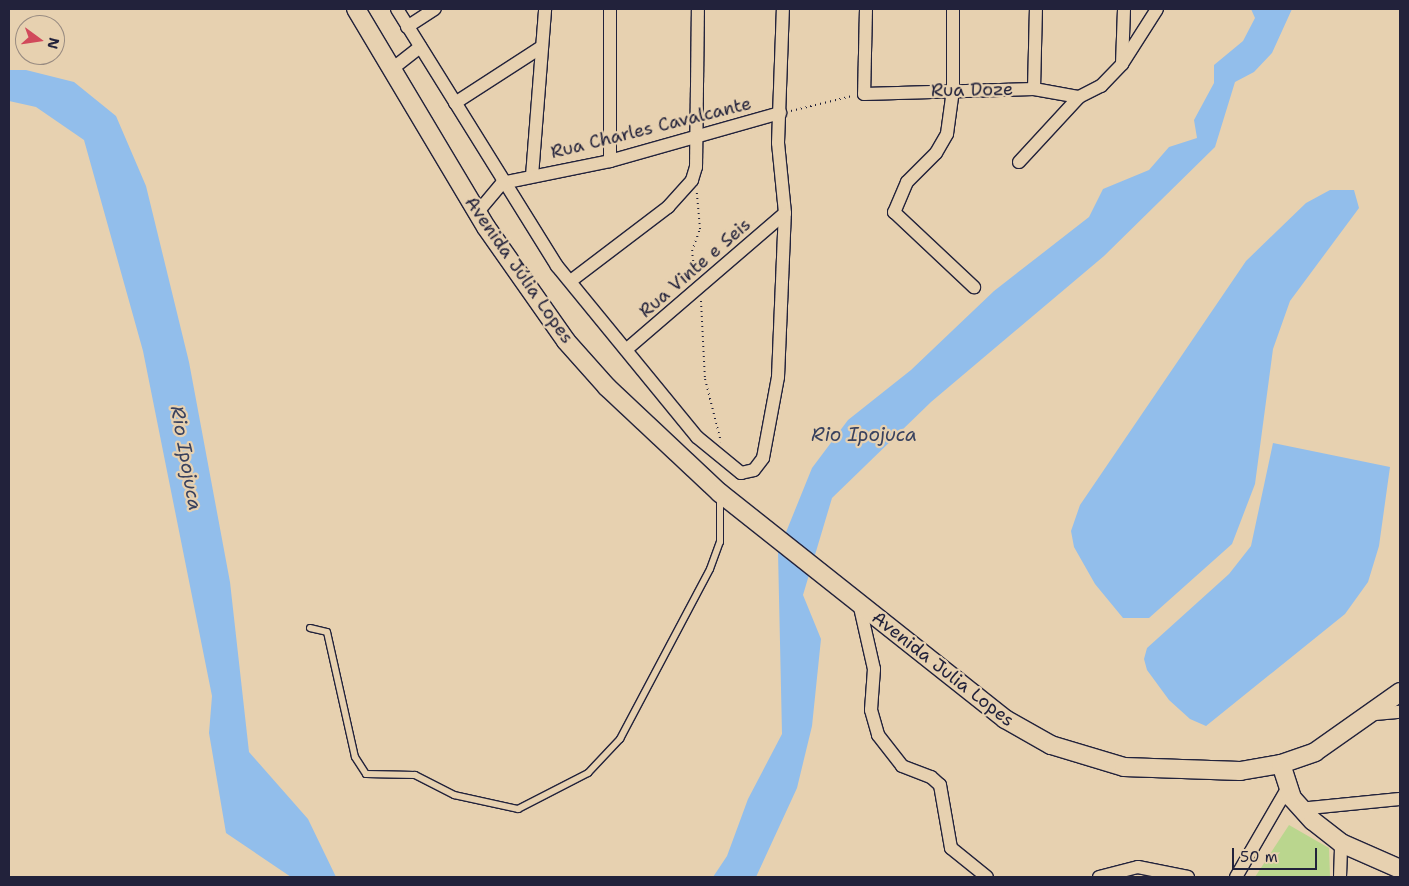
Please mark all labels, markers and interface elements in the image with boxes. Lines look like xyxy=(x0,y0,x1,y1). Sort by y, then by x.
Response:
north arrow xyxy=(15,15,65,65)
text: N xyxy=(44,36,64,51)
street label: Rua Doze xyxy=(931,78,1013,102)
street label: Rua Charles Cavalcante xyxy=(548,93,754,163)
street label: Avenida Júlia Lopes xyxy=(460,192,578,348)
street label: Rua Vinte e Seis xyxy=(635,214,755,322)
water label: Rio Ipojuca xyxy=(166,404,206,512)
water label: Rio Ipojuca xyxy=(811,424,917,446)
street label: Avenida Julia Lopes xyxy=(868,607,1018,731)
scale bar xyxy=(1234,838,1319,870)
text: 50 m xyxy=(1240,847,1278,867)

